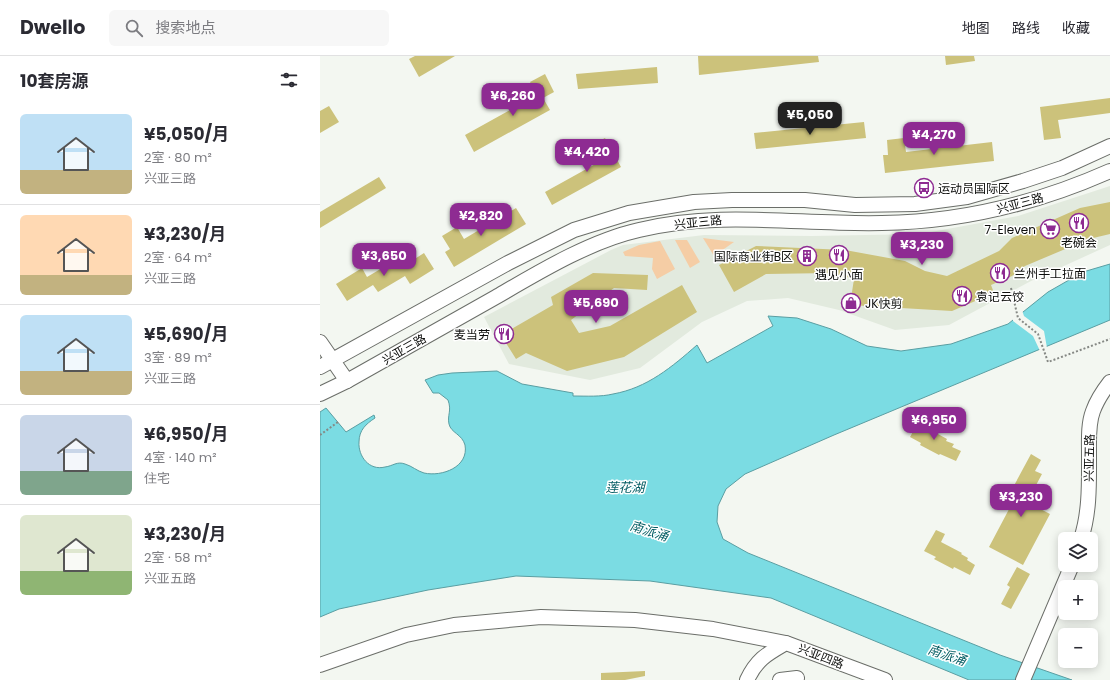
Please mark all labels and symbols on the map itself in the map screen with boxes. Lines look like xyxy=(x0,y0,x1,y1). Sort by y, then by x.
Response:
pin: ¥6,260 xyxy=(480,83,546,117)
pin: ¥5,050 xyxy=(777,102,843,136)
pin: ¥4,270 xyxy=(901,122,967,156)
pin: ¥4,420 xyxy=(554,139,620,173)
bus stop icon: 运动员国际区 xyxy=(913,177,935,199)
place label: 运动员国际区 xyxy=(938,180,1010,197)
street label: 兴亚三路 xyxy=(995,189,1045,217)
pin: ¥2,820 xyxy=(448,203,514,237)
street label: 兴亚三路 xyxy=(673,211,723,233)
restaurant icon: 老碗会 xyxy=(1068,212,1090,234)
supermarket icon: 7-Eleven xyxy=(1039,218,1061,240)
place label: 7-Eleven xyxy=(984,221,1036,238)
pin: ¥3,230 xyxy=(889,232,955,266)
place label: 老碗会 xyxy=(1061,234,1097,251)
pin: ¥3,650 xyxy=(351,243,417,277)
restaurant icon: 遇见小面 xyxy=(828,244,850,266)
building icon: 国际商业街B区 xyxy=(796,245,818,267)
place label: 国际商业街B区 xyxy=(714,248,793,265)
restaurant icon: 兰州手工拉面 xyxy=(989,262,1011,284)
place label: 兰州手工拉面 xyxy=(1014,265,1086,282)
place label: 遇见小面 xyxy=(815,266,863,283)
restaurant icon: 袁记云饺 xyxy=(951,285,973,307)
place label: 袁记云饺 xyxy=(976,288,1024,305)
pin: ¥5,690 xyxy=(563,290,629,324)
shop icon: JK快剪 xyxy=(840,292,862,314)
place label: JK快剪 xyxy=(865,295,903,312)
restaurant icon: 麦当劳 xyxy=(493,323,515,345)
place label: 麦当劳 xyxy=(454,326,490,343)
street label: 兴亚三路 xyxy=(379,330,429,368)
pin: ¥6,950 xyxy=(901,407,967,441)
street label: 兴亚五路 xyxy=(1080,434,1098,482)
water label: 莲花湖 xyxy=(605,478,646,497)
pin: ¥3,230 xyxy=(988,484,1054,518)
water label: 南派涌 xyxy=(628,516,672,546)
street label: 兴亚四路 xyxy=(796,639,846,673)
water label: 南派涌 xyxy=(925,640,970,671)

